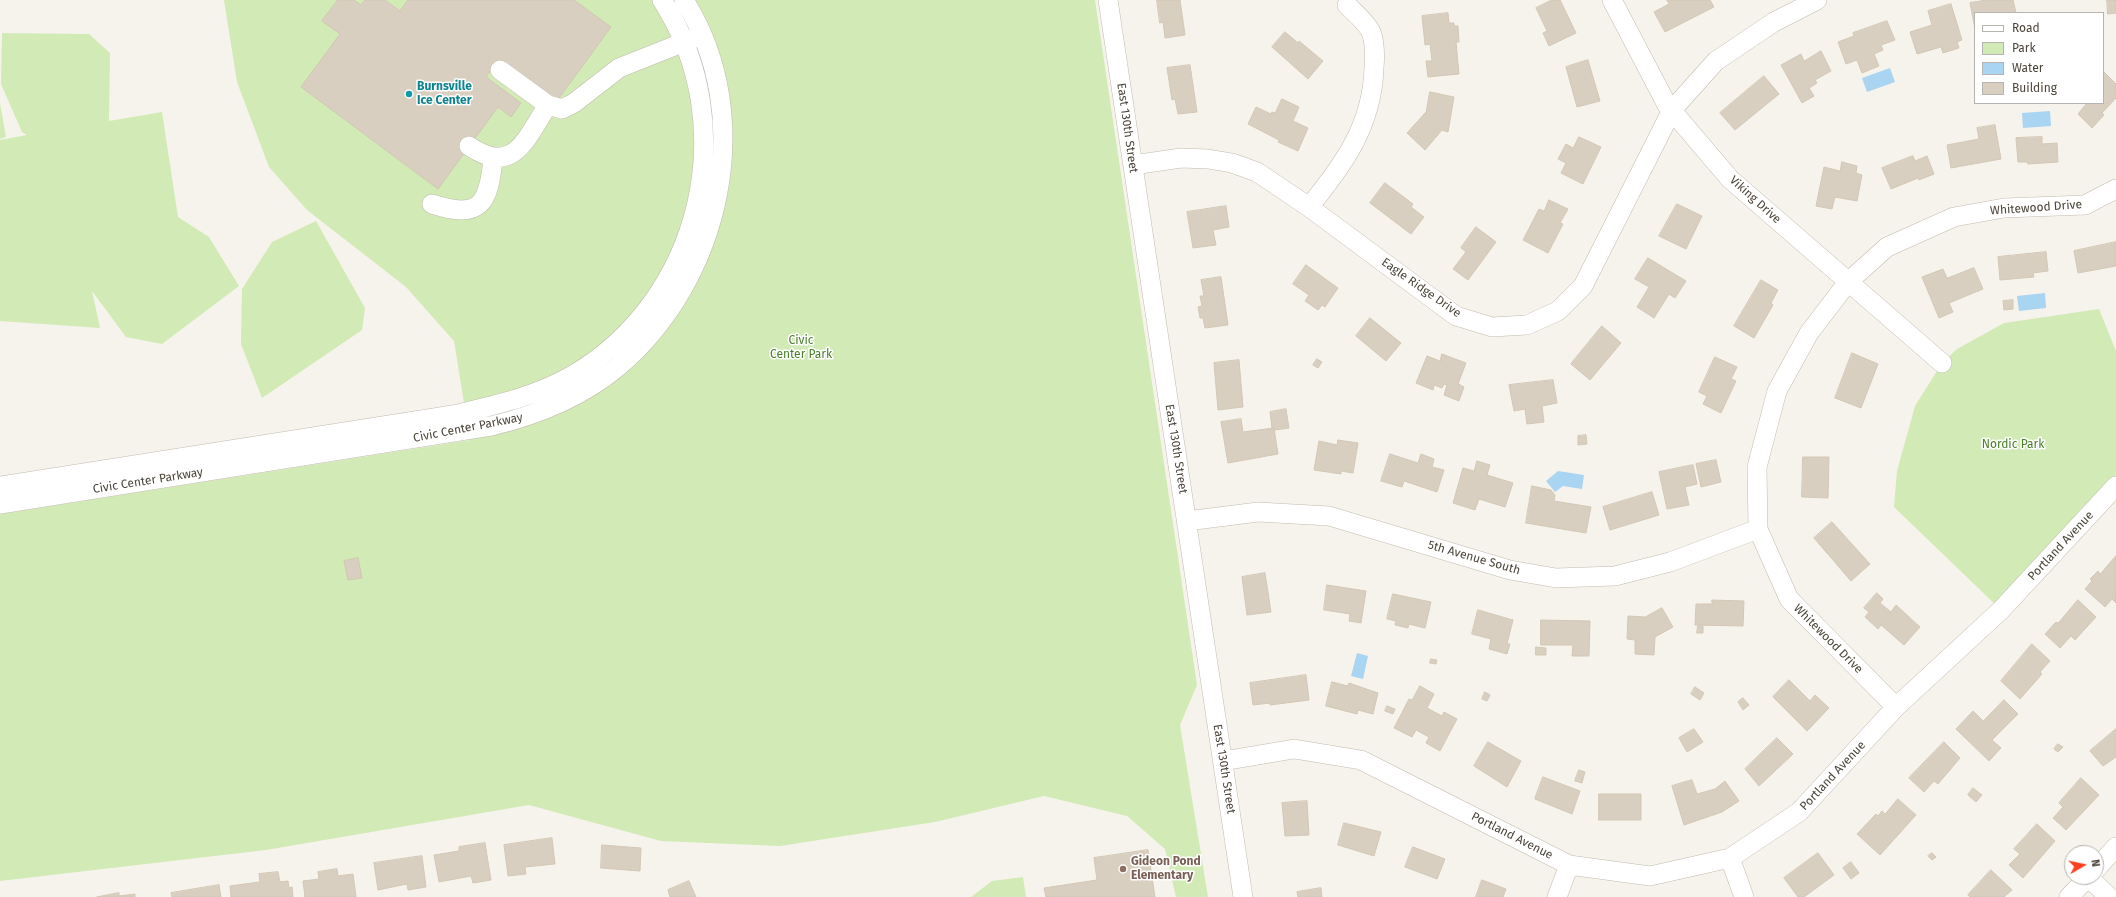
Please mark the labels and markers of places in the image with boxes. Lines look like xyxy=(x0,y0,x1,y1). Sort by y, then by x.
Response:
place label: Burnsville Ice Center xyxy=(417,80,472,108)
marker: Burnsville Ice Center xyxy=(404,89,414,99)
place label: Gideon Pond Elementary xyxy=(1131,855,1201,883)
marker: Gideon Pond Elementary xyxy=(1118,864,1128,874)

